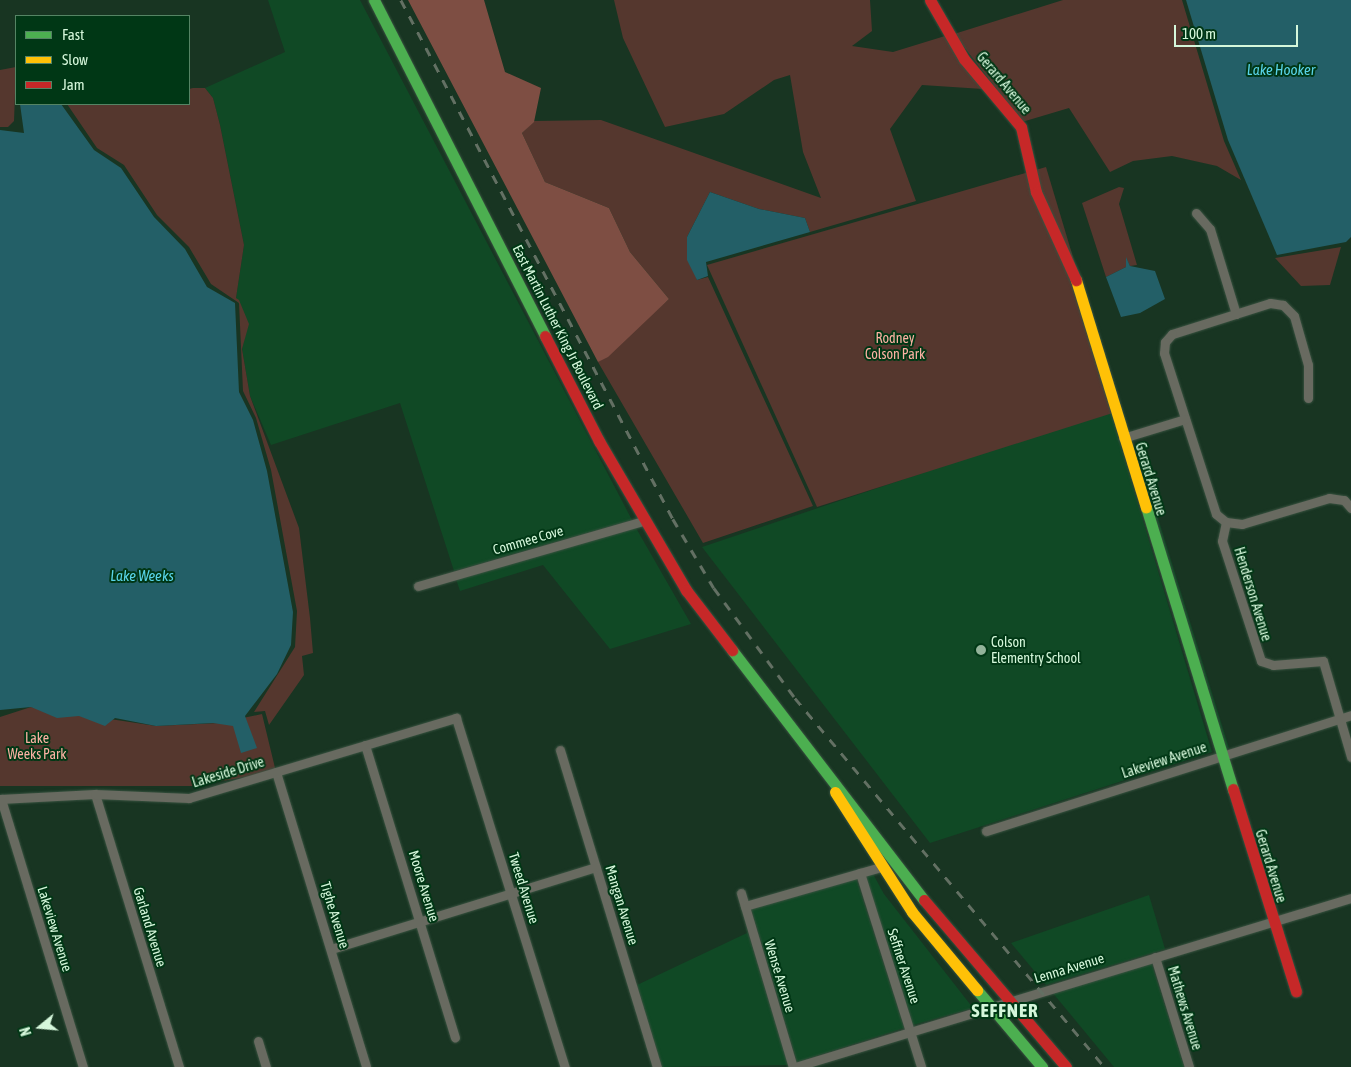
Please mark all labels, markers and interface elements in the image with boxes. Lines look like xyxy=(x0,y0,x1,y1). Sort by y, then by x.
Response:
legend xyxy=(15,15,190,105)
scale bar xyxy=(1176,15,1300,47)
text: 100 m xyxy=(1182,25,1216,42)
text: Fast xyxy=(62,26,84,43)
street label: Gerard Avenue xyxy=(973,49,1035,117)
text: Slow xyxy=(62,51,88,68)
water label: Lake Hooker xyxy=(1247,61,1315,79)
text: Jam xyxy=(62,76,85,93)
street label: East Martin Luther King Jr Boulevard xyxy=(509,242,607,412)
park label: Rodney Colson Park xyxy=(865,330,925,362)
street label: Gerard Avenue xyxy=(1132,440,1170,518)
street label: Commee Cove xyxy=(491,522,565,558)
street label: Henderson Avenue xyxy=(1231,545,1275,643)
water label: Lake Weeks xyxy=(110,567,174,585)
place label: Colson Elementry School xyxy=(991,634,1081,666)
marker: Colson Elementry School xyxy=(975,644,987,656)
park label: Lake Weeks Park xyxy=(8,730,66,762)
street label: Lakeview Avenue xyxy=(1119,738,1209,782)
street label: Lakeside Drive xyxy=(190,753,266,791)
street label: Gerard Avenue xyxy=(1252,827,1290,905)
street label: Moore Avenue xyxy=(405,848,443,924)
street label: Tweed Avenue xyxy=(505,850,543,926)
street label: Mangan Avenue xyxy=(602,863,642,947)
street label: Tighe Avenue xyxy=(317,880,353,950)
street label: Lakeview Avenue xyxy=(34,884,76,974)
street label: Garland Avenue xyxy=(130,885,170,969)
street label: Seffner Avenue xyxy=(884,926,924,1006)
street label: Wense Avenue xyxy=(761,938,799,1014)
street label: Lenna Avenue xyxy=(1032,949,1106,987)
street label: Mathews Avenue xyxy=(1164,964,1206,1052)
district label: SEFFNER xyxy=(971,1000,1039,1022)
north arrow xyxy=(15,1002,65,1052)
text: N xyxy=(17,1025,35,1038)

